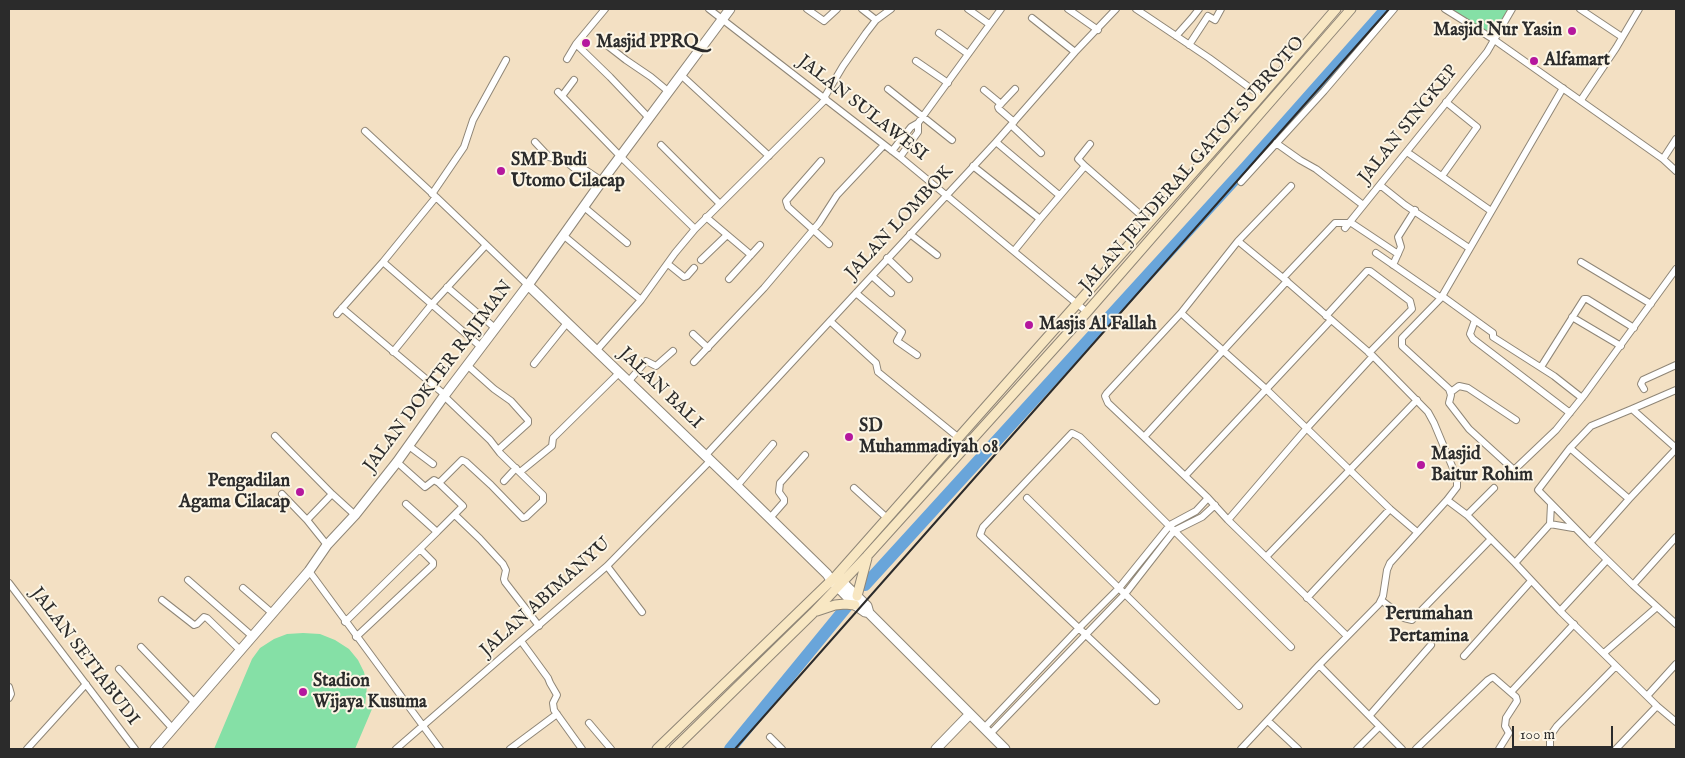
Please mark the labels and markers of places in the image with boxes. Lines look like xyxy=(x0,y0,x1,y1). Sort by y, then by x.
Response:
place label: Masjid Nur Yasin xyxy=(1433,20,1562,42)
marker: Masjid Nur Yasin xyxy=(1566,25,1578,37)
place label: Masjid PPRQ xyxy=(596,32,698,54)
marker: Masjid PPRQ xyxy=(580,37,592,49)
place label: Alfamart xyxy=(1544,50,1610,72)
marker: Alfamart xyxy=(1528,55,1540,67)
place label: SMP Budi Utomo Cilacap xyxy=(511,150,625,192)
marker: SMP Budi Utomo Cilacap xyxy=(495,165,507,177)
place label: Masjis Al Fallah xyxy=(1039,314,1157,336)
marker: Masjis Al Fallah xyxy=(1023,319,1035,331)
place label: SD Muhammadiyah 08 xyxy=(859,416,998,458)
marker: SD Muhammadiyah 08 xyxy=(843,431,855,443)
place label: Masjid Baitur Rohim xyxy=(1431,444,1533,486)
marker: Masjid Baitur Rohim xyxy=(1415,459,1427,471)
place label: Pengadilan Agama Cilacap xyxy=(179,471,290,514)
marker: Pengadilan Agama Cilacap xyxy=(294,486,306,498)
place label: Stadion Wijaya Kusuma xyxy=(313,671,427,714)
marker: Stadion Wijaya Kusuma xyxy=(297,686,309,698)

